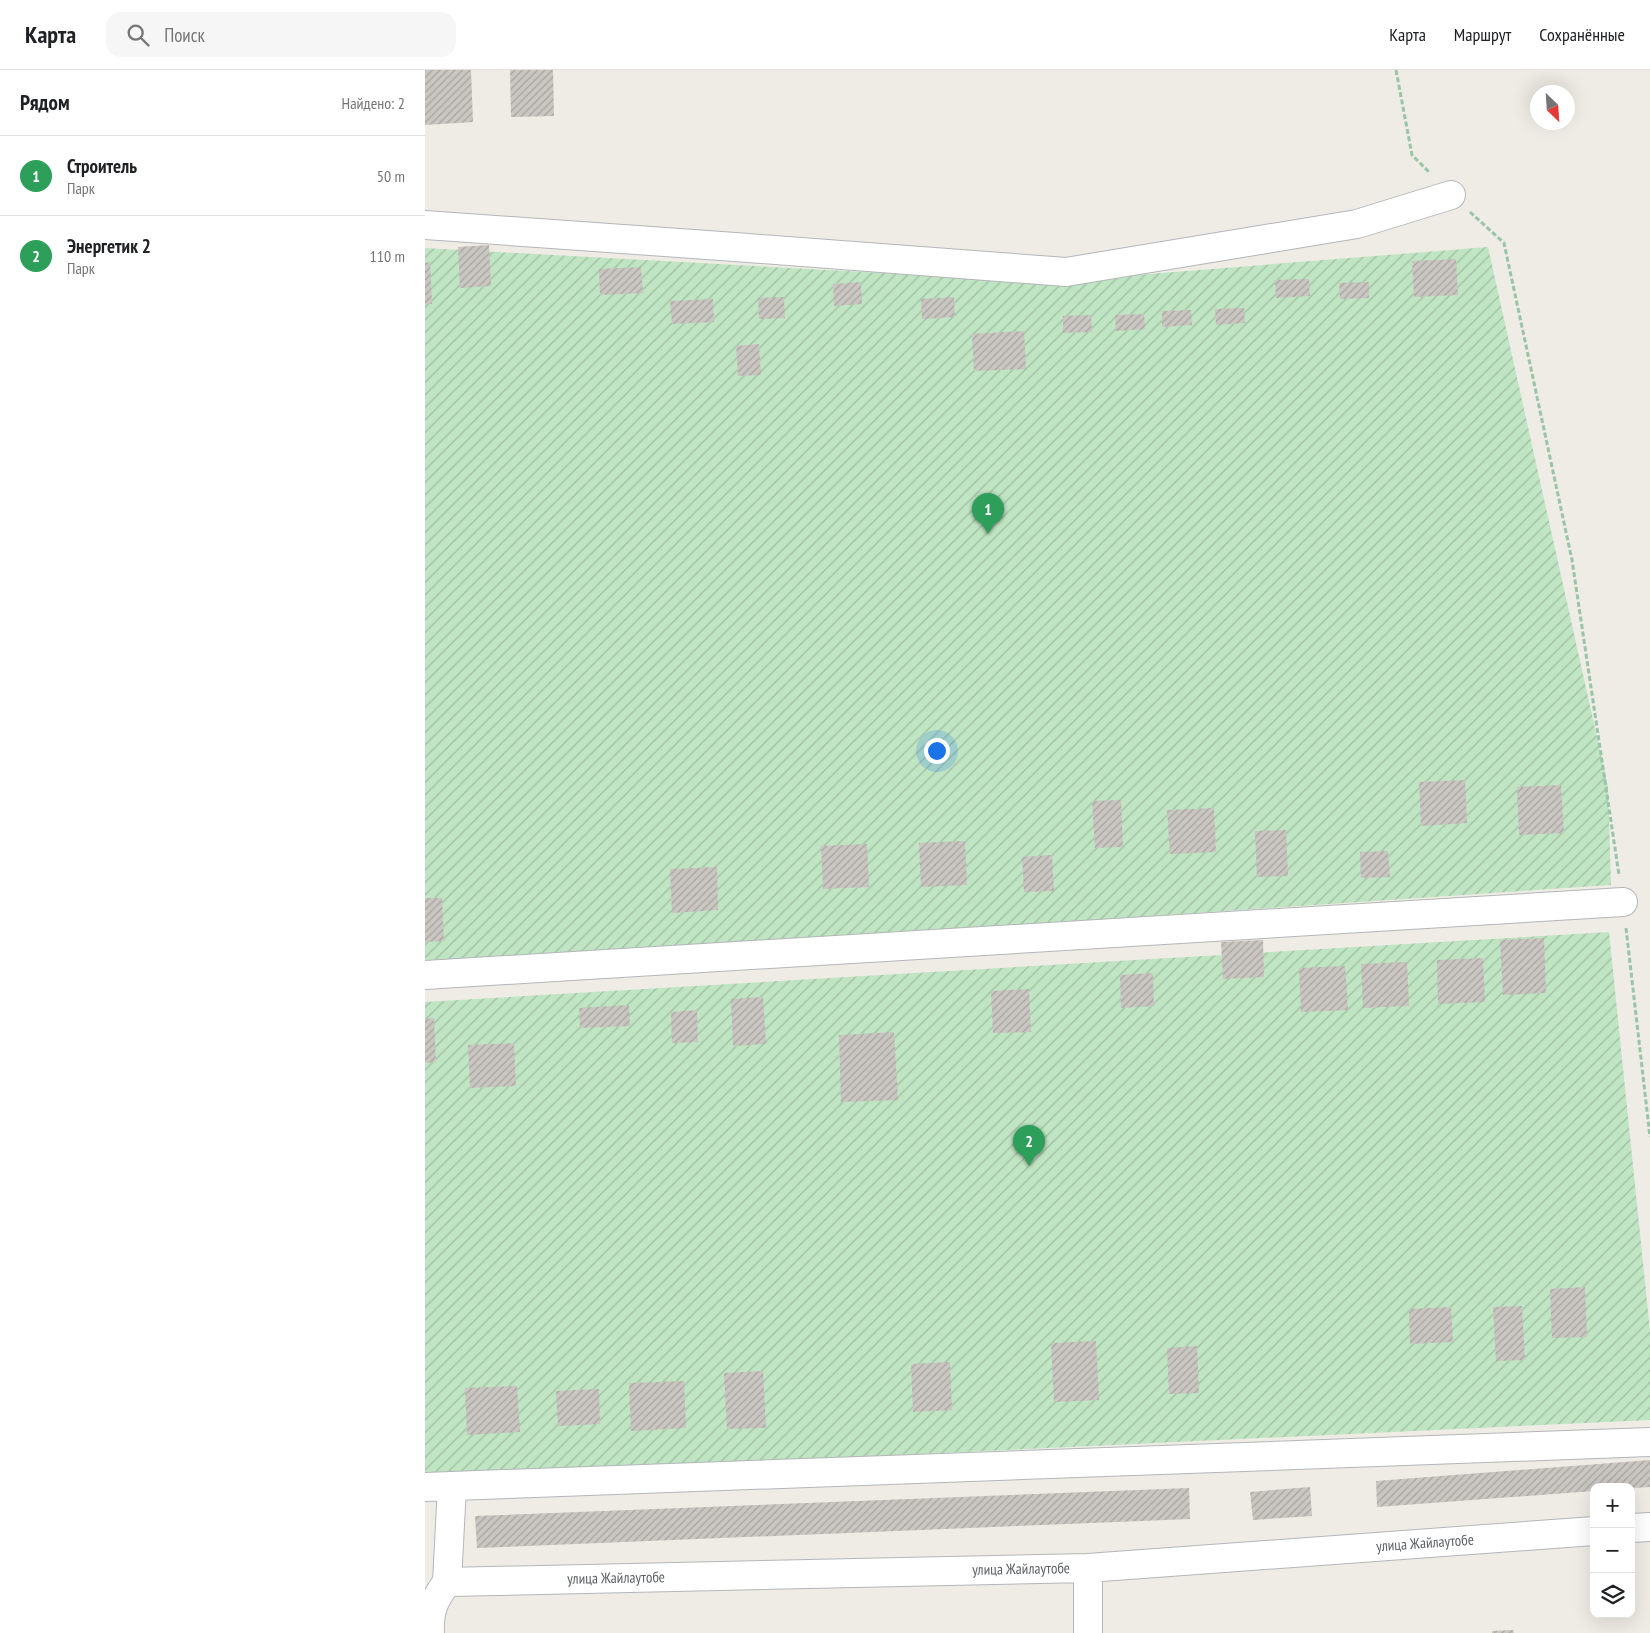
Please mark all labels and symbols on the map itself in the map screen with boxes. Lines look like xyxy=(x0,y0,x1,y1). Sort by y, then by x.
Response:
north arrow xyxy=(1530,85,1575,130)
pin: 1 xyxy=(972,493,1004,534)
your location xyxy=(924,738,950,764)
pin: 2 xyxy=(1013,1125,1045,1166)
street label: улица Жайлаутобе xyxy=(1375,1530,1474,1555)
street label: улица Жайлаутобе xyxy=(972,1558,1070,1579)
street label: улица Жайлаутобе xyxy=(567,1567,665,1588)

